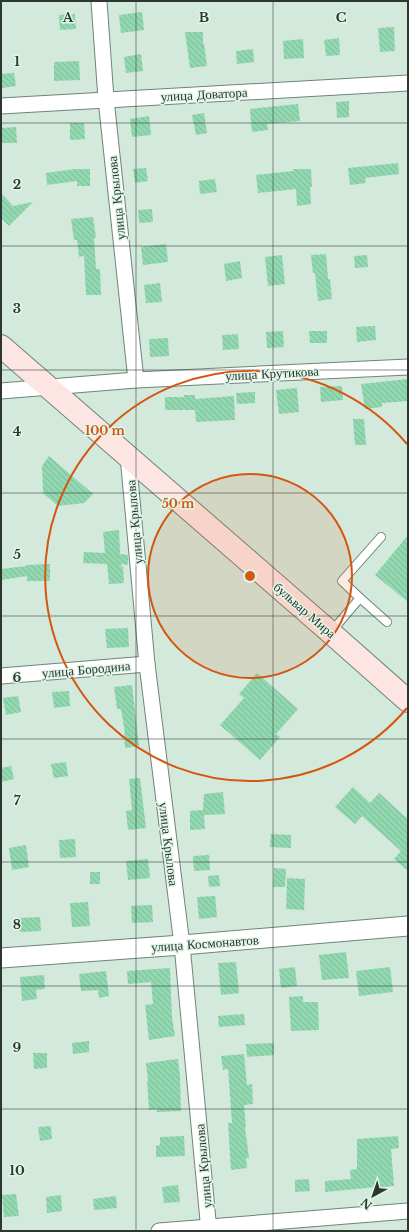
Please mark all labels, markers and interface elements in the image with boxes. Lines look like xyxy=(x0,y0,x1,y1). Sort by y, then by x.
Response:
text: A xyxy=(62,9,74,26)
text: B xyxy=(199,9,209,26)
text: C xyxy=(336,9,347,26)
text: 1 xyxy=(14,53,20,70)
street label: улица Доватора xyxy=(160,84,248,105)
street label: улица Крылова xyxy=(104,155,129,241)
text: 2 xyxy=(13,176,21,193)
text: 3 xyxy=(13,300,21,317)
street label: улица Крутикова xyxy=(225,363,320,384)
text: 4 xyxy=(13,423,22,440)
text: 100 m xyxy=(85,423,126,438)
street label: улица Крылова xyxy=(122,479,147,565)
text: 50 m xyxy=(162,496,195,511)
text: 5 xyxy=(13,546,21,563)
centre of rings xyxy=(243,569,257,583)
street label: бульвар Мира xyxy=(270,579,340,642)
street label: улица Бородина xyxy=(41,657,131,682)
text: 6 xyxy=(13,669,22,686)
text: 7 xyxy=(14,792,21,809)
street label: улица Крылова xyxy=(155,801,182,887)
text: 8 xyxy=(13,916,21,933)
street label: улица Космонавтов xyxy=(151,931,259,956)
text: 9 xyxy=(13,1039,22,1056)
street label: улица Крылова xyxy=(191,1123,216,1209)
text: 10 xyxy=(9,1162,25,1179)
north arrow xyxy=(353,1176,393,1216)
text: N xyxy=(358,1195,375,1212)

